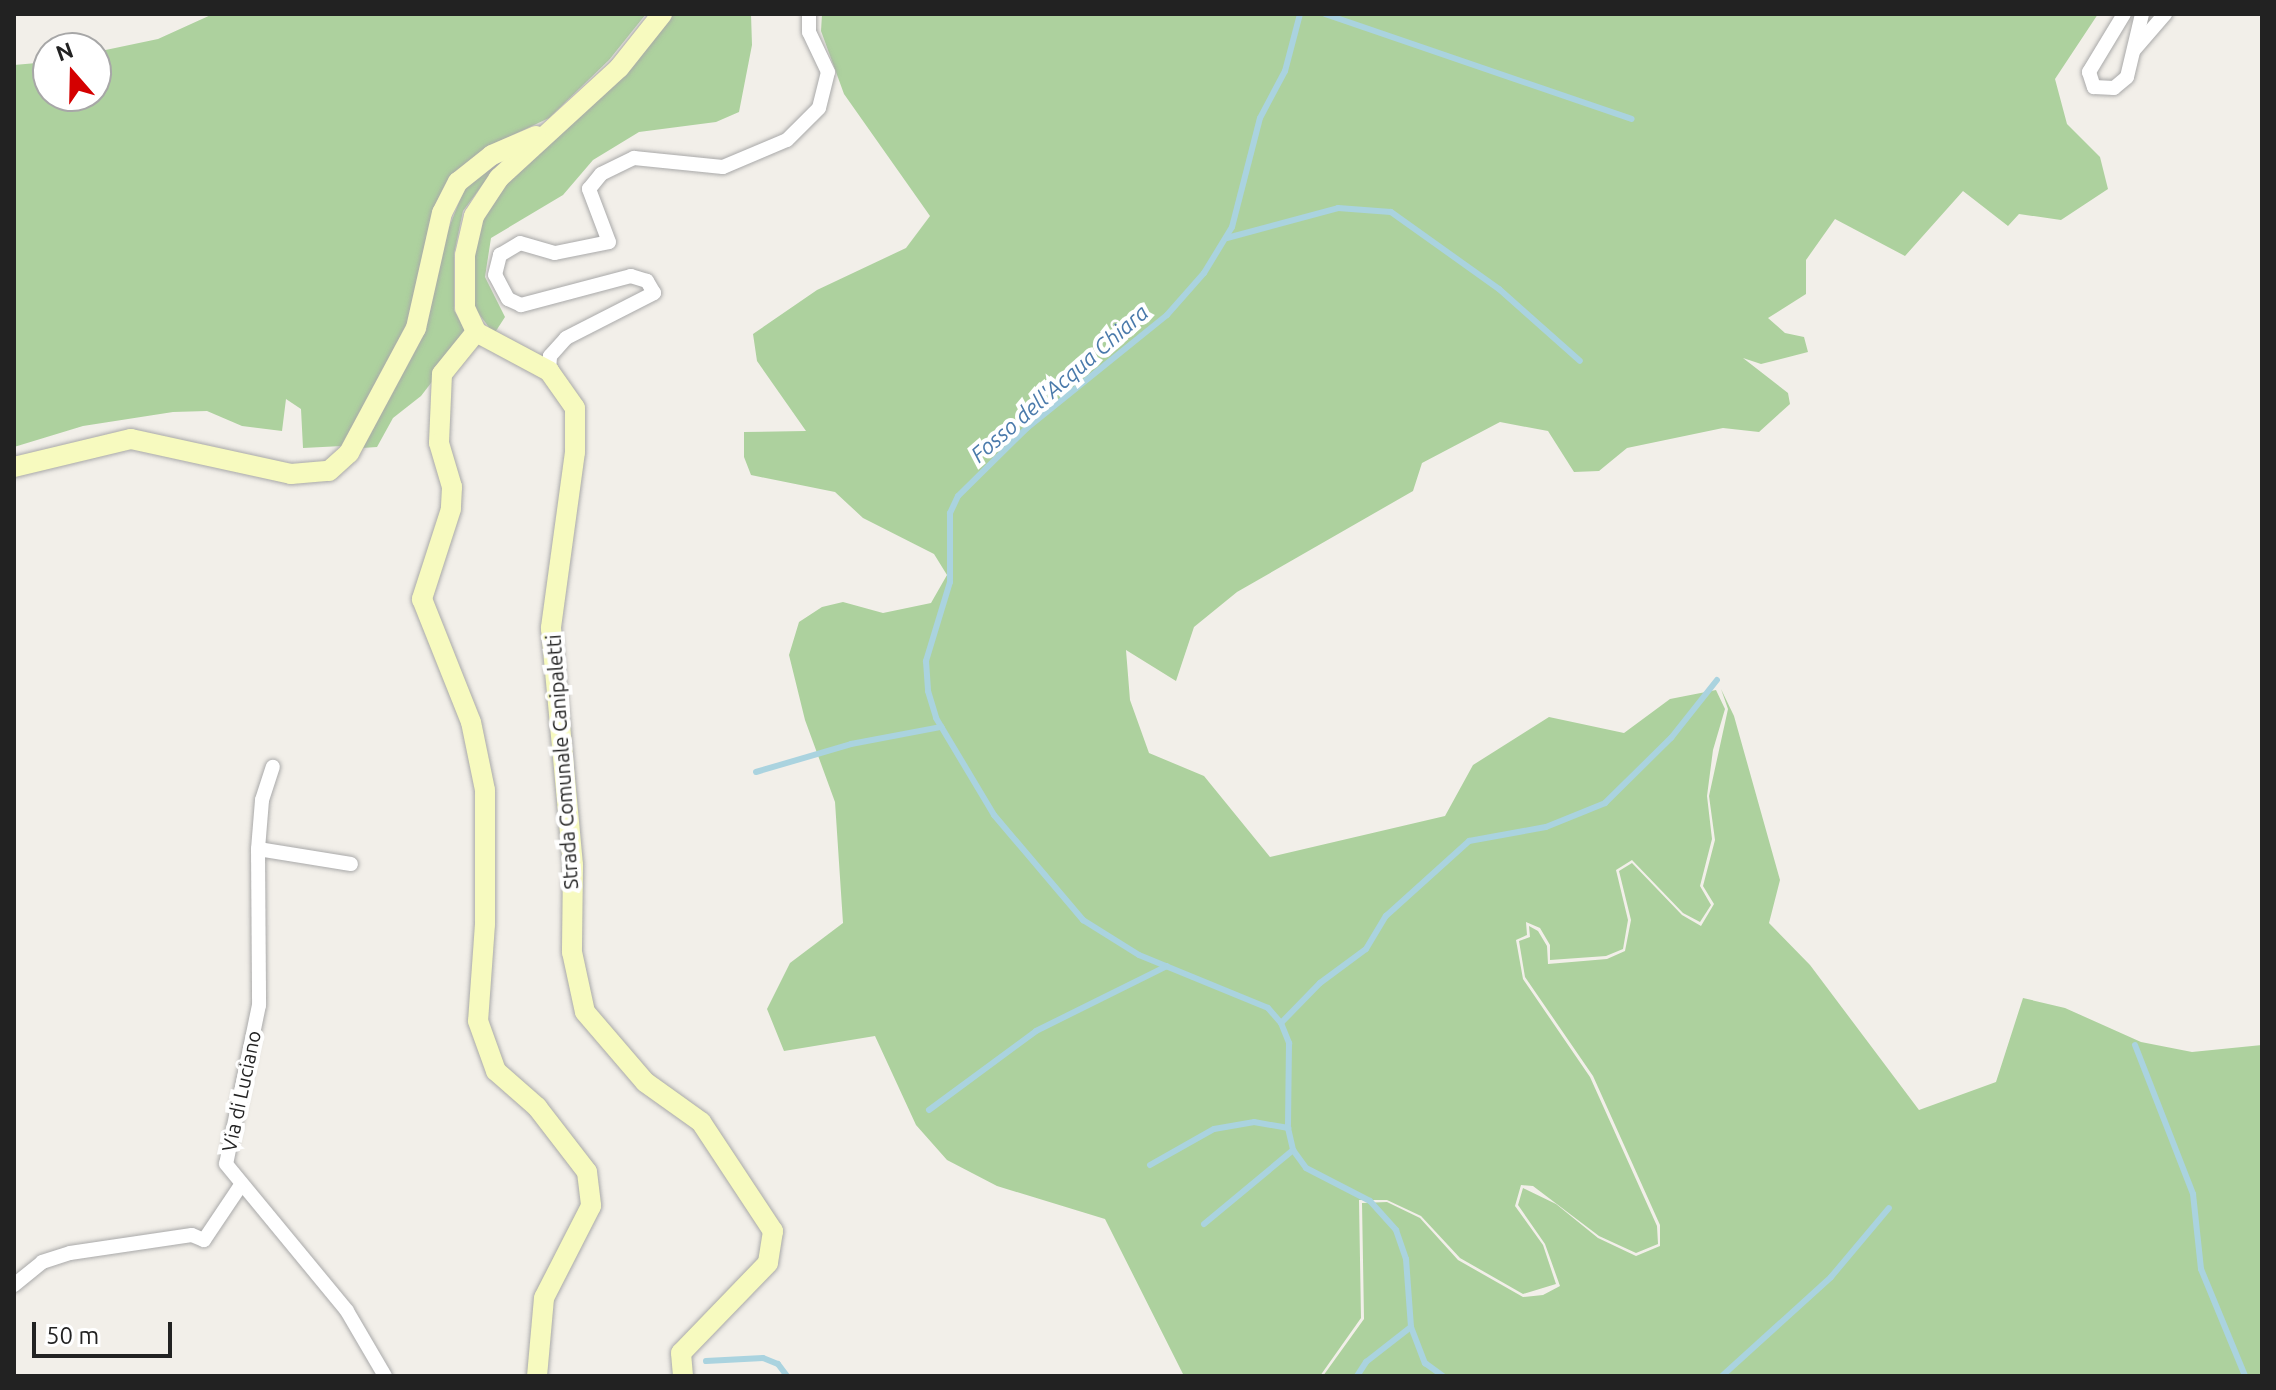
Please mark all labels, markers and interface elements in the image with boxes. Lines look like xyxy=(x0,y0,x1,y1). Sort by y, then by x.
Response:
north arrow xyxy=(32,32,112,112)
text: N xyxy=(52,36,76,65)
water label: Fosso dell'Acqua Chiara xyxy=(965,299,1153,467)
street label: Strada Comunale Canipaletti xyxy=(541,634,583,890)
street label: Via di Luciano xyxy=(216,1028,266,1154)
scale bar xyxy=(36,1306,176,1356)
text: 50 m xyxy=(46,1322,99,1349)

